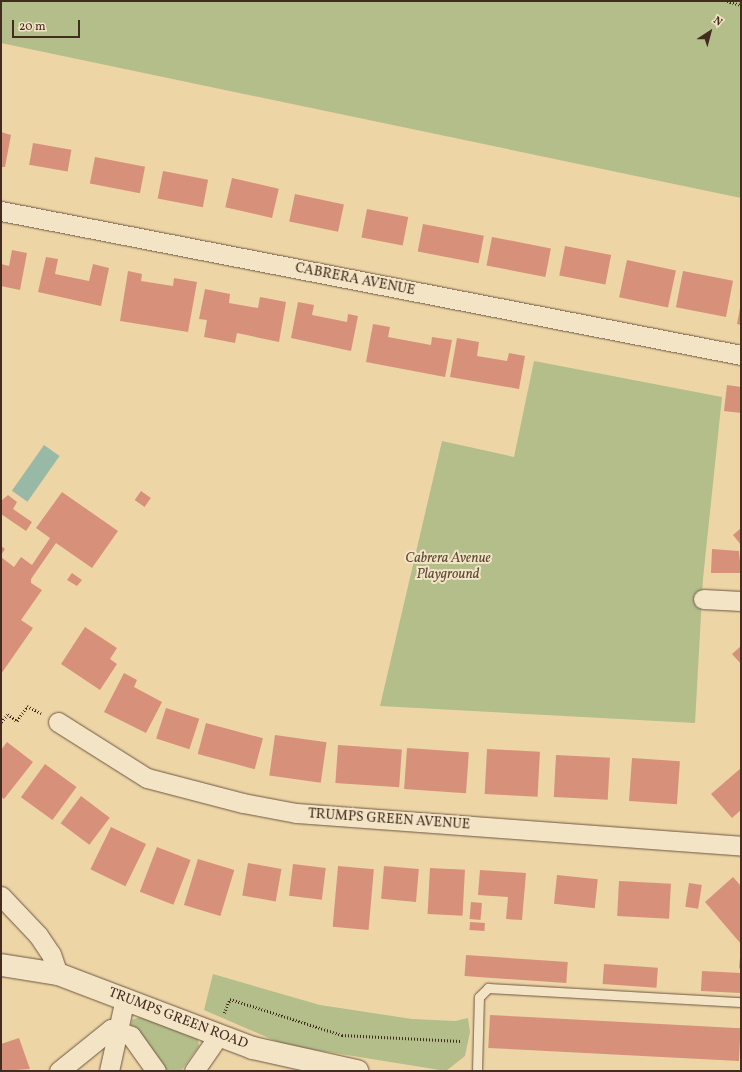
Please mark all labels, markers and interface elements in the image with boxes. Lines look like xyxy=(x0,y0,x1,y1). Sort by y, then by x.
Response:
scale bar xyxy=(14,12,82,38)
north arrow xyxy=(690,12,730,52)
text: N xyxy=(710,13,725,30)
text: 20 m xyxy=(19,19,46,35)
street label: CABRERA AVENUE xyxy=(294,260,416,300)
park label: Cabrera Avenue Playground xyxy=(405,551,491,584)
street label: TRUMPS GREEN AVENUE xyxy=(307,806,471,834)
street label: TRUMPS GREEN ROAD xyxy=(106,985,250,1053)

